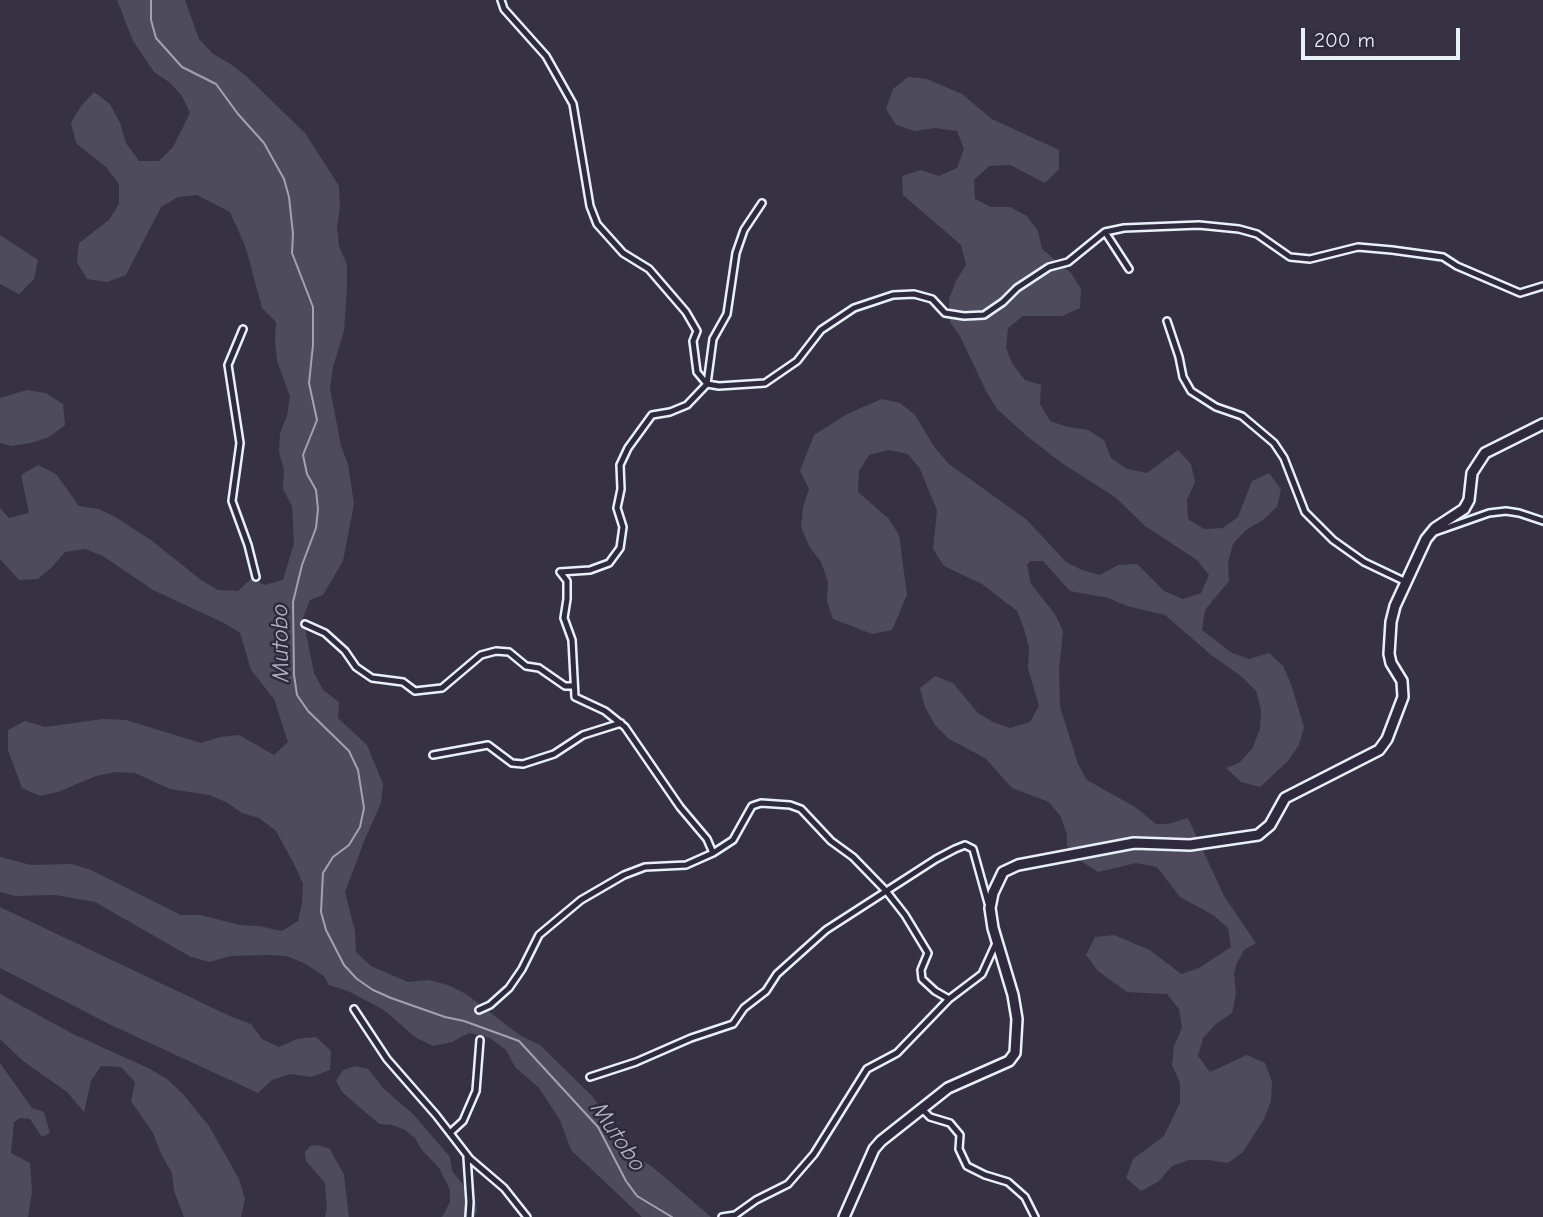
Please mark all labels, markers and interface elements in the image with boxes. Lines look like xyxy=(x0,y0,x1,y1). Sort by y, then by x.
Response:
scale bar xyxy=(1305,14,1464,58)
text: 200 m xyxy=(1314,28,1375,52)
water label: Mutobo xyxy=(266,604,296,682)
water label: Mutobo xyxy=(584,1097,652,1177)

